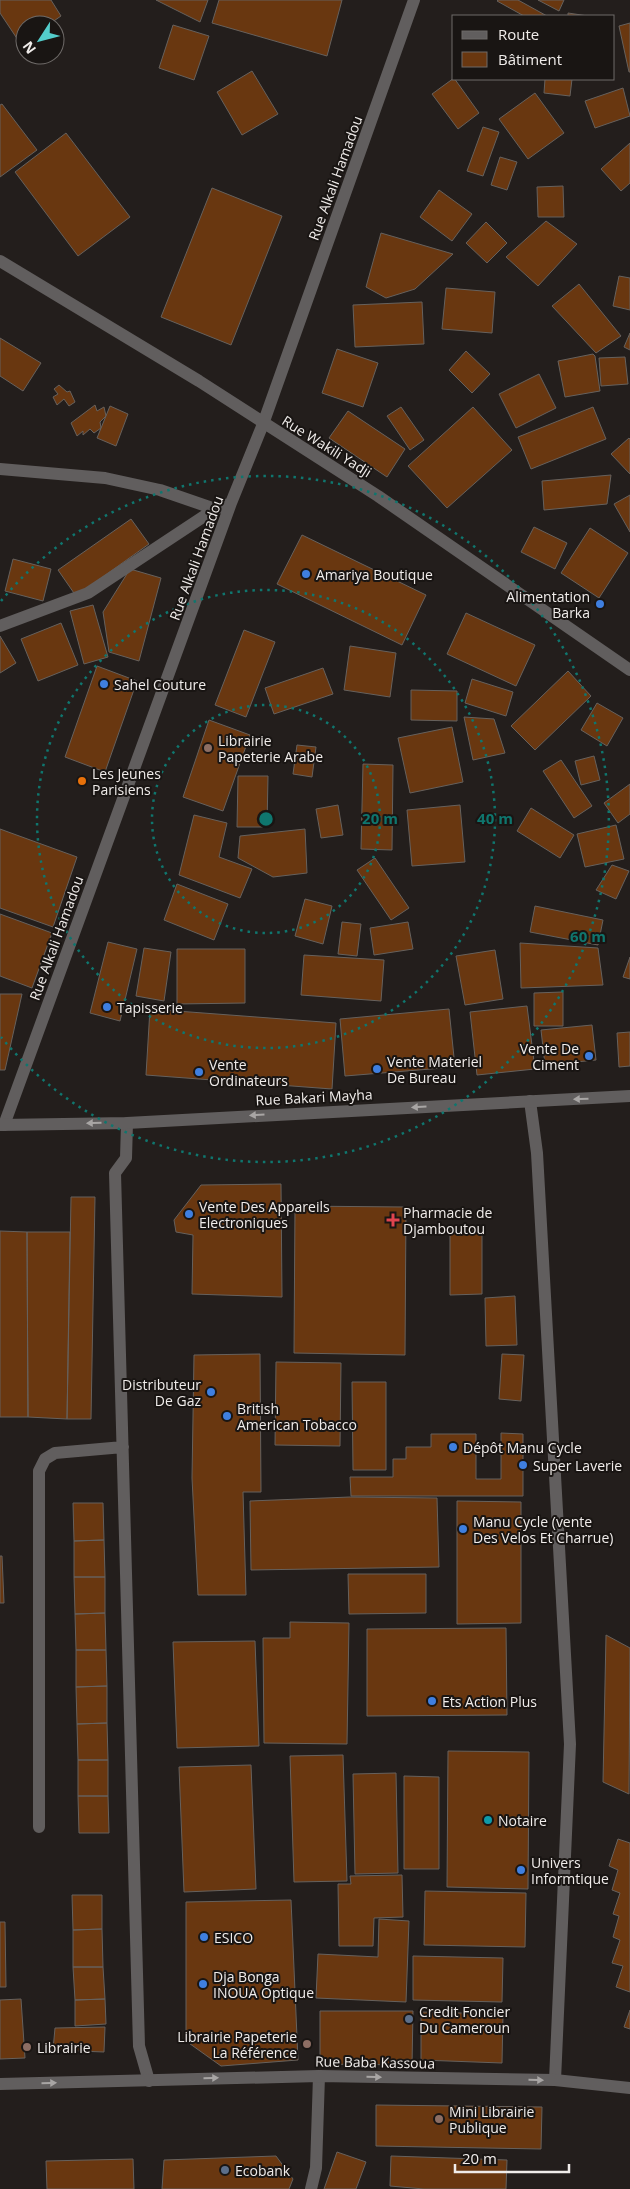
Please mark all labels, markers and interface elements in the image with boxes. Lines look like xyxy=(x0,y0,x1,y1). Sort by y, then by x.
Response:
north arrow xyxy=(15,15,65,65)
legend xyxy=(452,15,615,80)
text: Route xyxy=(498,24,539,44)
text: N xyxy=(18,38,40,58)
text: Bâtiment xyxy=(498,49,562,69)
street label: Rue Alkali Hamadou xyxy=(304,113,366,243)
street label: Rue Wakili Yadji xyxy=(279,411,375,481)
street label: Rue Alkali Hamadou xyxy=(165,493,227,623)
place label: Amariya Boutique xyxy=(316,565,433,584)
marker: Amariya Boutique xyxy=(300,568,312,580)
place label: Alimentation Barka xyxy=(506,587,590,622)
marker: Alimentation Barka xyxy=(594,598,606,610)
place label: Sahel Couture xyxy=(114,675,206,694)
marker: Sahel Couture xyxy=(98,678,110,690)
place label: Librairie Papeterie Arabe xyxy=(218,731,323,766)
marker: Librairie Papeterie Arabe xyxy=(202,742,214,754)
place label: Les Jeunes Parisiens xyxy=(92,764,161,799)
marker: Les Jeunes Parisiens xyxy=(76,775,88,787)
text: 20 m xyxy=(362,808,398,828)
text: 40 m xyxy=(477,808,513,828)
centre of rings xyxy=(257,810,275,828)
street label: Rue Alkali Hamadou xyxy=(25,873,87,1003)
text: 60 m xyxy=(570,926,606,946)
place label: Tapisserie xyxy=(117,998,183,1017)
marker: Tapisserie xyxy=(101,1001,113,1013)
place label: Vente De Ciment xyxy=(520,1039,579,1074)
marker: Vente De Ciment xyxy=(583,1050,595,1062)
place label: Vente Materiel De Bureau xyxy=(387,1052,482,1087)
place label: Vente Ordinateurs xyxy=(209,1055,288,1090)
marker: Vente Materiel De Bureau xyxy=(371,1063,383,1075)
marker: Vente Ordinateurs xyxy=(193,1066,205,1078)
street label: Rue Bakari Mayha xyxy=(255,1084,373,1110)
one-way arrow xyxy=(573,1095,589,1103)
one-way arrow xyxy=(411,1103,427,1111)
one-way arrow xyxy=(248,1112,264,1120)
one-way arrow xyxy=(86,1119,102,1127)
place label: Vente Des Appareils Electroniques xyxy=(199,1197,330,1232)
place label: Pharmacie de Djamboutou xyxy=(403,1203,493,1238)
marker: Vente Des Appareils Electroniques xyxy=(183,1208,195,1220)
marker: Pharmacie de Djamboutou xyxy=(387,1214,399,1226)
place label: Distributeur De Gaz xyxy=(122,1375,201,1410)
marker: Distributeur De Gaz xyxy=(205,1386,217,1398)
place label: British American Tobacco xyxy=(237,1399,357,1434)
marker: British American Tobacco xyxy=(221,1410,233,1422)
place label: Dépôt Manu Cycle xyxy=(463,1438,582,1457)
marker: Dépôt Manu Cycle xyxy=(447,1441,459,1453)
place label: Super Laverie xyxy=(533,1456,622,1475)
marker: Super Laverie xyxy=(517,1459,529,1471)
place label: Manu Cycle (vente Des Velos Et Charrue) xyxy=(473,1512,613,1547)
marker: Manu Cycle (vente Des Velos Et Charrue) xyxy=(457,1523,469,1535)
place label: Ets Action Plus xyxy=(442,1692,537,1711)
marker: Ets Action Plus xyxy=(426,1695,438,1707)
place label: Notaire xyxy=(498,1811,547,1830)
marker: Notaire xyxy=(482,1814,494,1826)
place label: Univers Informtique xyxy=(531,1853,609,1888)
marker: Univers Informtique xyxy=(515,1864,527,1876)
place label: ESICO xyxy=(214,1928,253,1947)
marker: ESICO xyxy=(198,1931,210,1943)
place label: Dja Bonga INOUA Optique xyxy=(213,1967,314,2002)
marker: Dja Bonga INOUA Optique xyxy=(197,1978,209,1990)
place label: Credit Foncier Du Cameroun xyxy=(419,2002,510,2037)
marker: Credit Foncier Du Cameroun xyxy=(403,2013,415,2025)
place label: Librairie Papeterie La Référence xyxy=(177,2027,297,2062)
place label: Librairie xyxy=(37,2038,91,2057)
marker: Librairie Papeterie La Référence xyxy=(301,2038,313,2050)
marker: Librairie xyxy=(21,2041,33,2053)
street label: Rue Baba Kassoua xyxy=(315,2051,435,2073)
one-way arrow xyxy=(366,2073,382,2081)
one-way arrow xyxy=(203,2074,219,2082)
one-way arrow xyxy=(528,2076,544,2084)
one-way arrow xyxy=(41,2079,57,2087)
place label: Mini Librairie Publique xyxy=(449,2102,535,2137)
marker: Mini Librairie Publique xyxy=(433,2113,445,2125)
scale bar xyxy=(455,2142,569,2174)
text: 20 m xyxy=(462,2148,497,2168)
place label: Ecobank xyxy=(235,2161,291,2180)
marker: Ecobank xyxy=(219,2164,231,2176)

